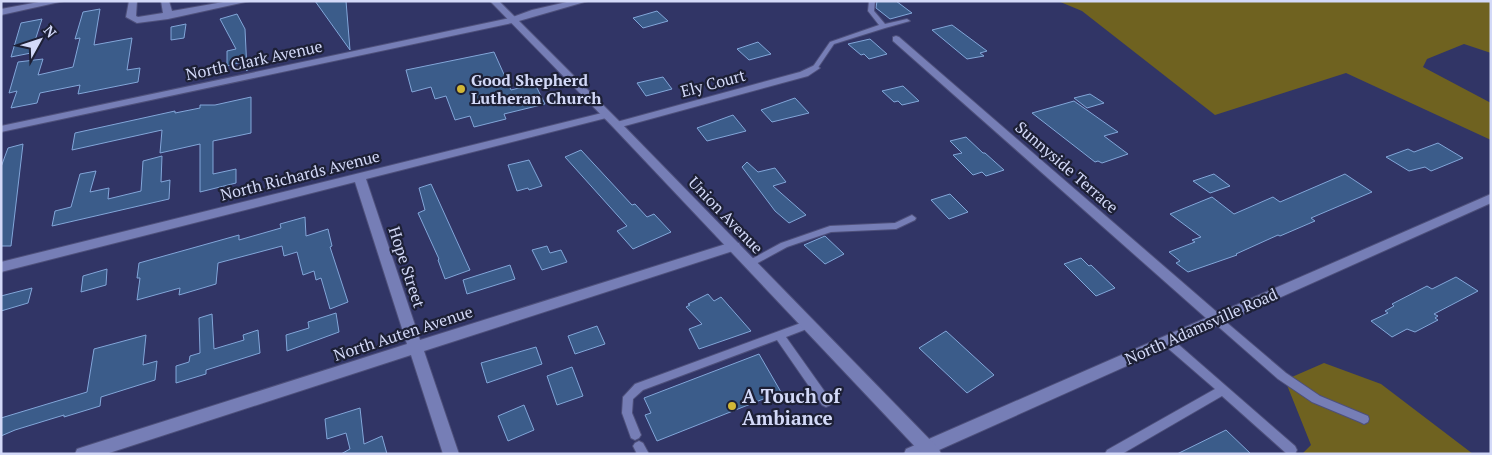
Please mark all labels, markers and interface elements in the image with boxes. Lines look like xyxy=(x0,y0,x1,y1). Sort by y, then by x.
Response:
north arrow xyxy=(15,15,65,65)
text: N xyxy=(40,21,61,42)
street label: North Clark Avenue xyxy=(183,35,325,85)
street label: Ely Court xyxy=(678,64,748,102)
place label: Good Shepherd Lutheran Church xyxy=(471,69,602,109)
marker: Good Shepherd Lutheran Church xyxy=(455,83,467,95)
street label: Sunnyside Terrace xyxy=(1011,116,1123,218)
street label: North Richards Avenue xyxy=(218,145,382,205)
street label: Union Avenue xyxy=(684,172,768,258)
street label: Hope Street xyxy=(384,224,430,310)
street label: North Adamsville Road xyxy=(1121,282,1281,369)
street label: North Auten Avenue xyxy=(331,300,475,366)
place label: A Touch of Ambiance xyxy=(742,383,842,430)
marker: A Touch of Ambiance xyxy=(726,400,738,412)

